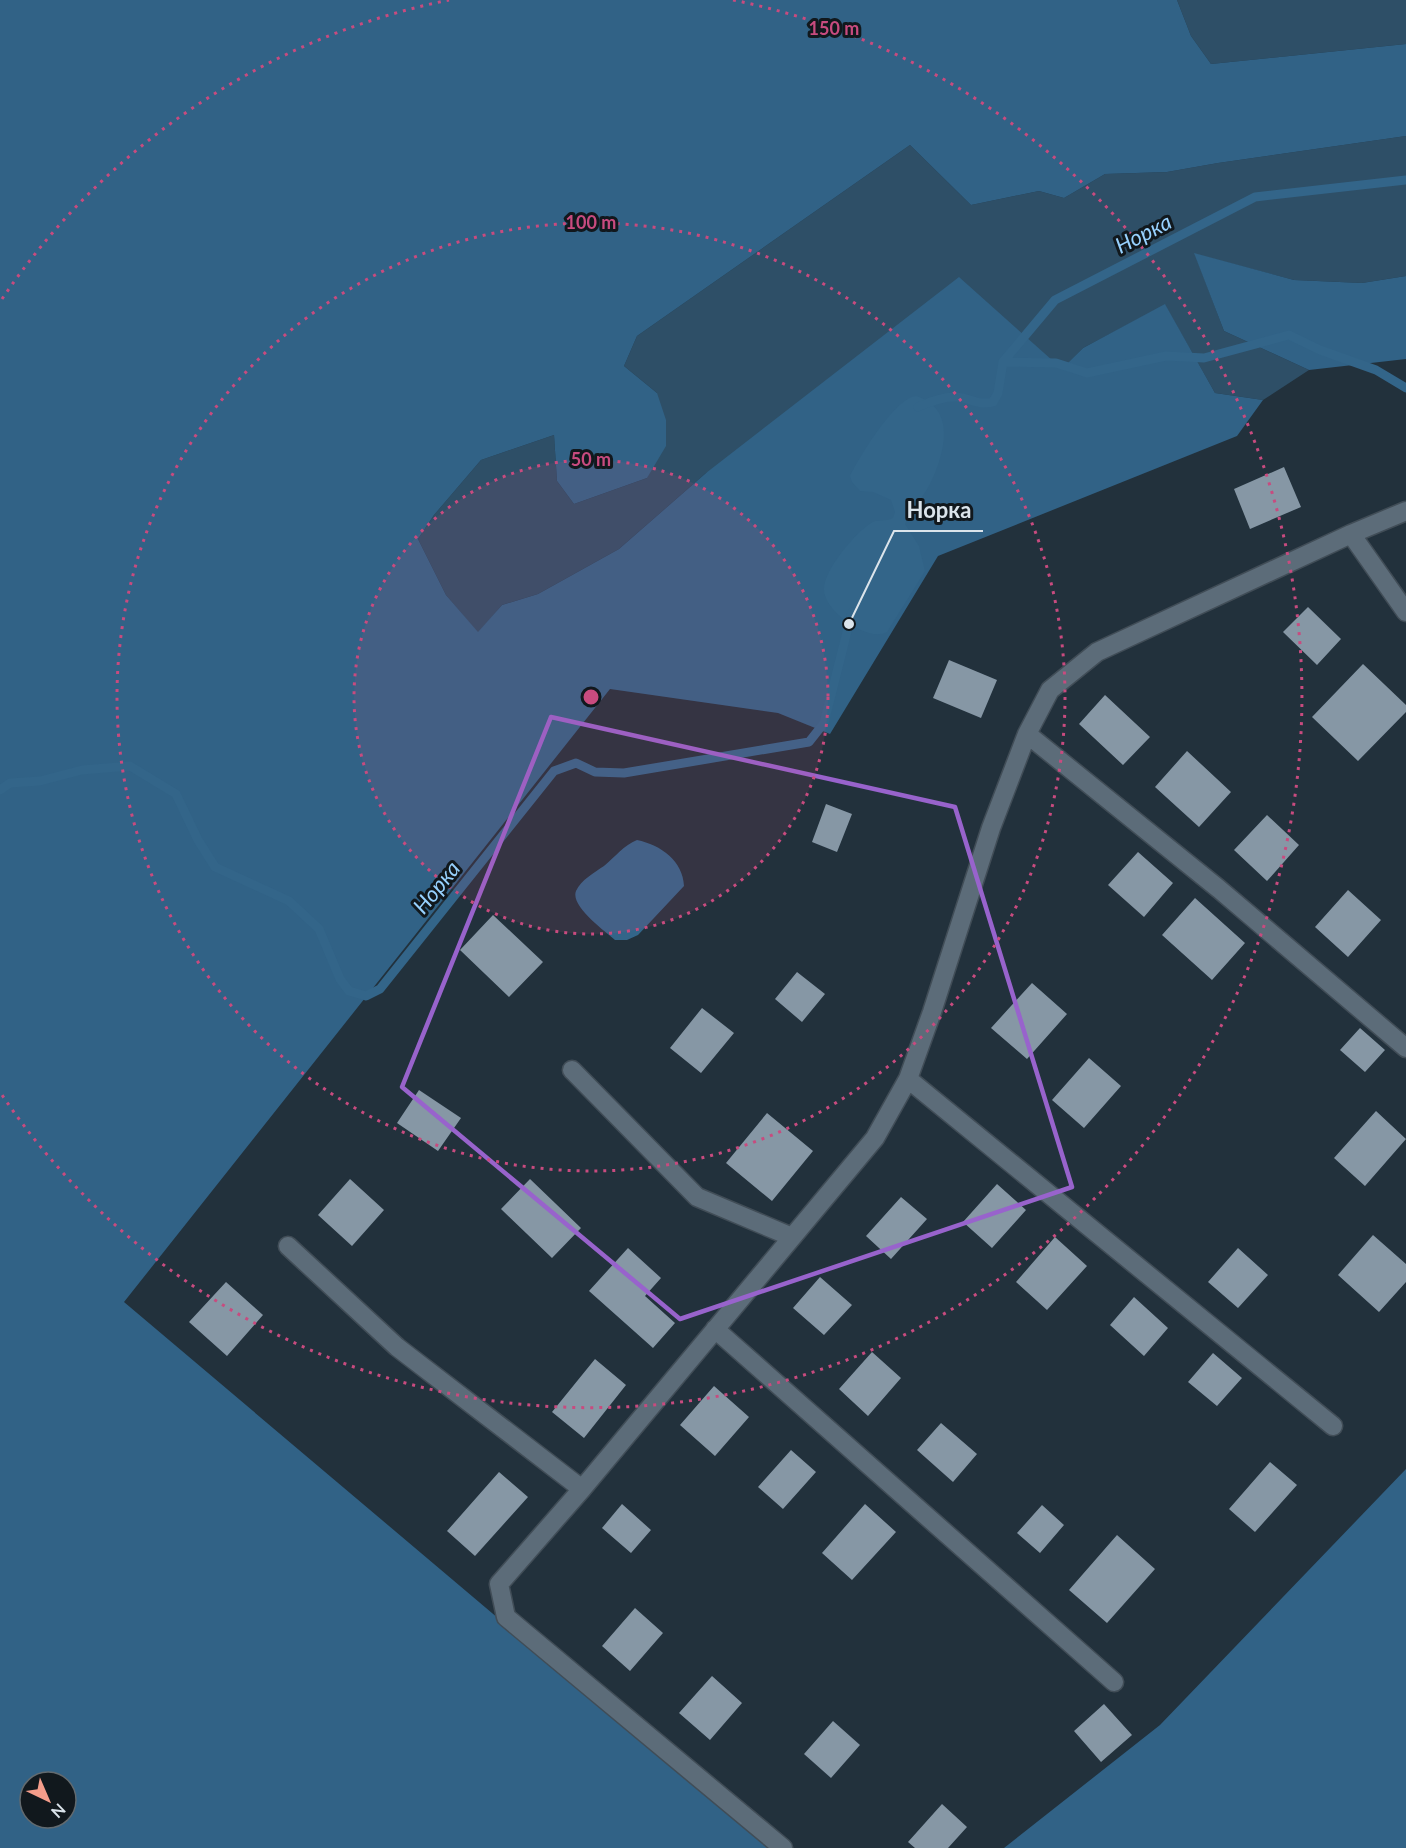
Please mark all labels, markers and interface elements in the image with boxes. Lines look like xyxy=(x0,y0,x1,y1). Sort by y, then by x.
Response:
text: 150 m xyxy=(809,17,859,39)
water label: Норка xyxy=(1110,207,1176,259)
text: 100 m xyxy=(566,211,616,233)
text: 50 m xyxy=(571,448,611,470)
callout: Норка xyxy=(894,491,983,531)
text: Норка xyxy=(907,496,971,523)
centre of rings xyxy=(581,687,601,707)
water label: Норка xyxy=(407,855,465,919)
north arrow xyxy=(18,1770,78,1830)
text: N xyxy=(48,1800,70,1822)

